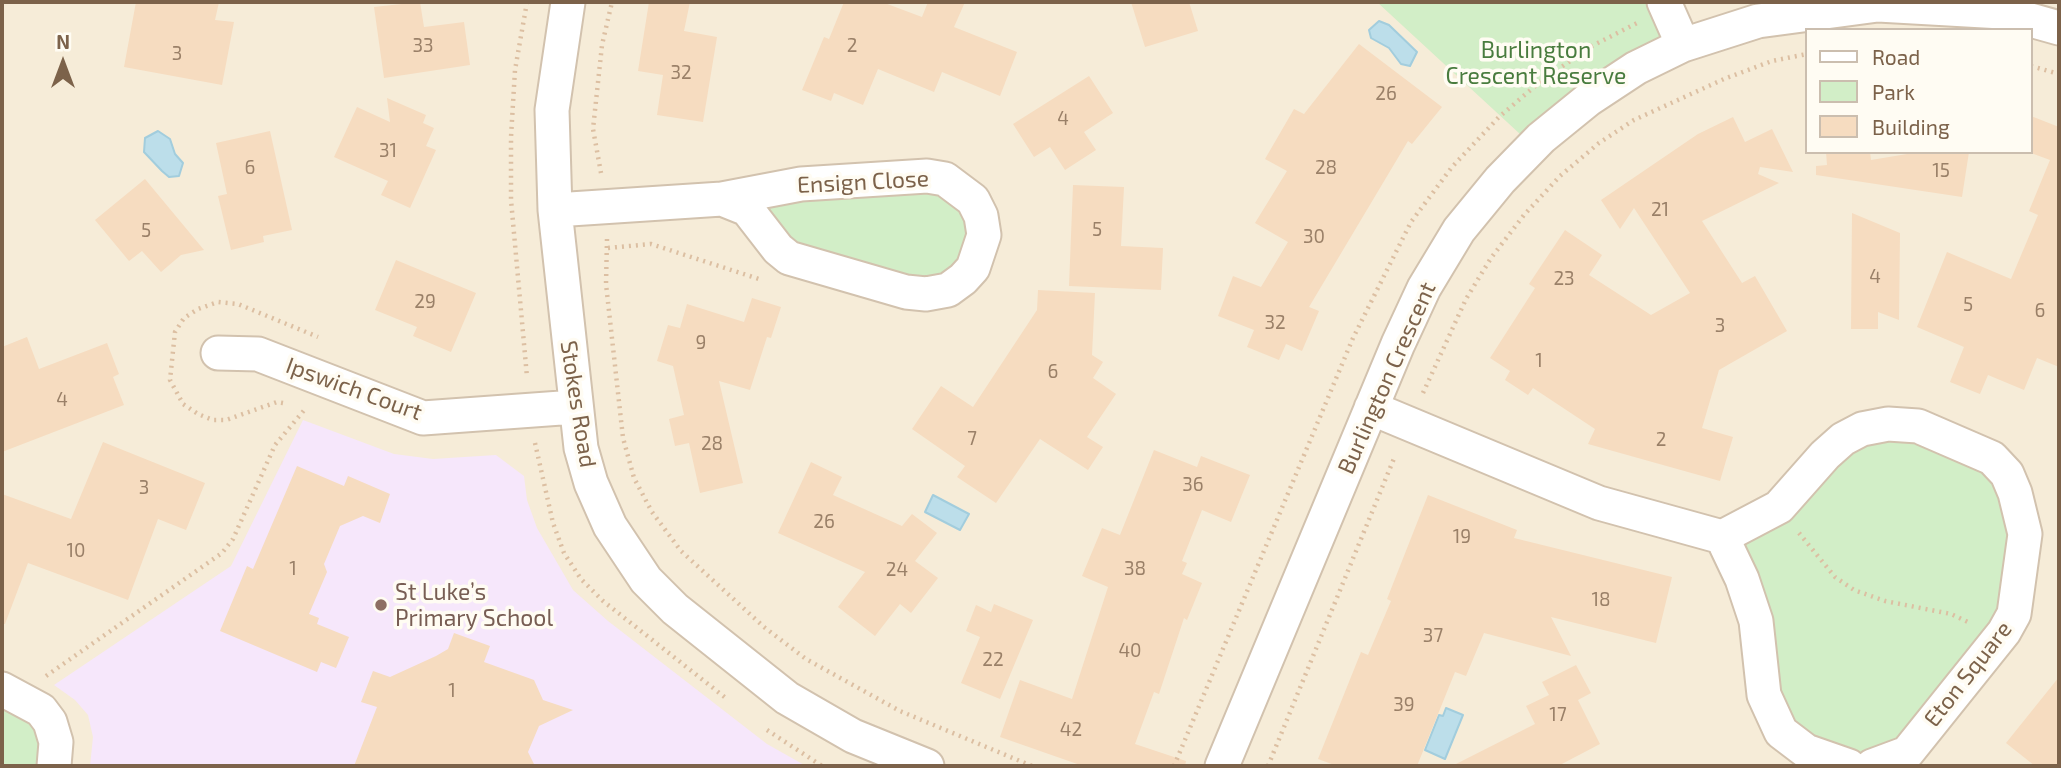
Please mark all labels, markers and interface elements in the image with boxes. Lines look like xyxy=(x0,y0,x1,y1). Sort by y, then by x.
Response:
north arrow xyxy=(28,28,98,98)
legend xyxy=(1806,28,2033,154)
text: N xyxy=(56,30,70,53)
house number: 33 xyxy=(412,35,434,57)
house number: 2 xyxy=(847,35,857,57)
park label: Burlington Crescent Reserve xyxy=(1446,36,1626,90)
house number: 3 xyxy=(172,43,182,65)
text: Road xyxy=(1872,44,1920,69)
house number: 32 xyxy=(670,62,692,84)
text: Park xyxy=(1872,79,1915,104)
house number: 26 xyxy=(1375,83,1397,105)
house number: 4 xyxy=(1057,108,1069,130)
text: Building xyxy=(1872,114,1950,139)
house number: 31 xyxy=(379,140,397,162)
house number: 6 xyxy=(245,157,255,179)
house number: 28 xyxy=(1315,157,1337,179)
house number: 15 xyxy=(1932,160,1950,182)
street label: Ensign Close xyxy=(796,165,930,199)
house number: 21 xyxy=(1651,199,1669,221)
house number: 5 xyxy=(1092,219,1102,241)
house number: 5 xyxy=(141,220,151,242)
house number: 30 xyxy=(1303,226,1325,248)
house number: 4 xyxy=(1869,266,1881,288)
house number: 23 xyxy=(1553,268,1575,290)
street label: Burlington Crescent xyxy=(1332,278,1442,478)
house number: 29 xyxy=(414,291,436,313)
house number: 5 xyxy=(1963,294,1973,316)
house number: 6 xyxy=(2035,300,2045,322)
house number: 32 xyxy=(1264,312,1286,334)
house number: 3 xyxy=(1715,315,1725,337)
house number: 9 xyxy=(696,332,706,354)
street label: Stokes Road xyxy=(554,339,602,469)
house number: 1 xyxy=(1535,350,1543,372)
street label: Ipswich Court xyxy=(282,352,426,426)
house number: 6 xyxy=(1048,361,1058,383)
house number: 4 xyxy=(56,389,68,411)
house number: 7 xyxy=(967,428,977,450)
house number: 2 xyxy=(1656,429,1666,451)
house number: 28 xyxy=(701,433,723,455)
house number: 36 xyxy=(1182,474,1204,496)
house number: 3 xyxy=(139,477,149,499)
house number: 26 xyxy=(813,511,835,533)
house number: 19 xyxy=(1453,526,1471,548)
house number: 10 xyxy=(66,540,86,562)
house number: 1 xyxy=(289,558,297,580)
house number: 38 xyxy=(1124,558,1146,580)
house number: 24 xyxy=(886,559,908,581)
place label: St Luke’s Primary School xyxy=(395,578,553,632)
house number: 18 xyxy=(1591,589,1611,611)
marker: St Luke’s Primary School xyxy=(373,597,389,613)
street label: Eton Square xyxy=(1918,616,2018,732)
house number: 37 xyxy=(1423,625,1443,647)
house number: 40 xyxy=(1118,640,1142,662)
house number: 22 xyxy=(982,649,1004,671)
house number: 1 xyxy=(448,680,456,702)
house number: 39 xyxy=(1393,694,1415,716)
house number: 17 xyxy=(1549,704,1567,726)
house number: 42 xyxy=(1060,719,1082,741)

